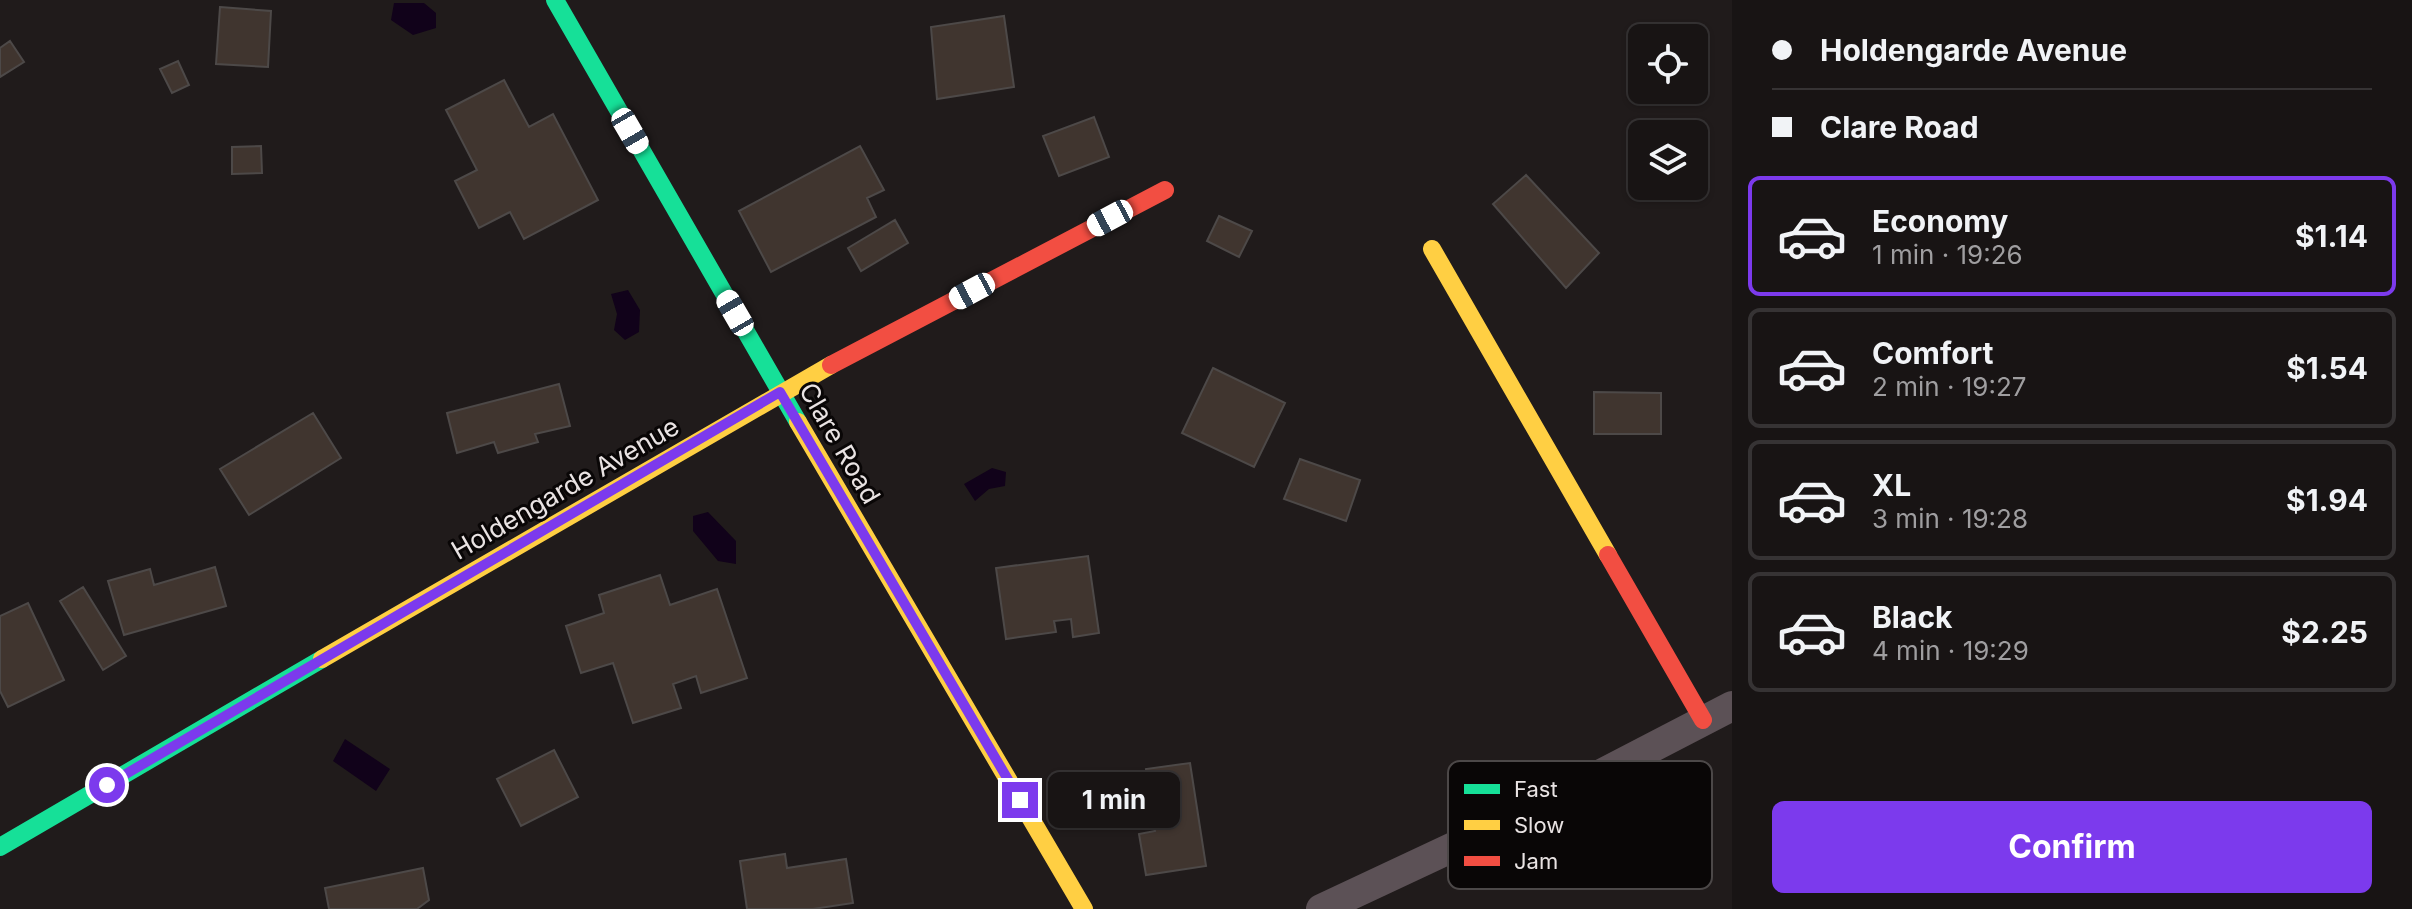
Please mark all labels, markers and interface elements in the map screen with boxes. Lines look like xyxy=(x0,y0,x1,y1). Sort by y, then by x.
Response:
map controls xyxy=(1628,24,1708,200)
button: locate xyxy=(1628,24,1708,104)
text: Holdengarde Avenue xyxy=(1820,32,2127,68)
car xyxy=(608,104,652,158)
text: Clare Road xyxy=(1820,109,1979,145)
button: layers xyxy=(1628,120,1708,200)
car xyxy=(1083,196,1137,240)
icon: car xyxy=(1776,200,1848,272)
text: Economy xyxy=(1872,203,2008,239)
text: $1.14 xyxy=(2295,218,2368,254)
text: 1 min · 19:26 xyxy=(1872,239,2023,270)
car xyxy=(945,269,999,313)
car xyxy=(713,286,757,340)
icon: car xyxy=(1776,332,1848,404)
text: Comfort xyxy=(1872,335,1993,371)
text: $1.54 xyxy=(2286,350,2368,386)
text: 2 min · 19:27 xyxy=(1872,371,2026,402)
street label: Clare Road xyxy=(793,377,887,509)
street label: Holdengarde Avenue xyxy=(446,410,684,566)
icon: car xyxy=(1776,464,1848,536)
text: XL xyxy=(1872,467,1911,503)
text: $1.94 xyxy=(2286,482,2368,518)
text: 3 min · 19:28 xyxy=(1872,503,2028,534)
icon: car xyxy=(1776,596,1848,668)
text: Black xyxy=(1872,599,1952,635)
text: $2.25 xyxy=(2281,614,2368,650)
text: 4 min · 19:29 xyxy=(1872,635,2029,666)
legend xyxy=(1448,761,1712,889)
route start xyxy=(89,767,125,803)
callout: 1 min xyxy=(1048,772,1180,828)
text: Fast xyxy=(1514,776,1558,802)
route end xyxy=(1002,782,1038,818)
text: 1 min xyxy=(1082,784,1146,815)
button: Confirm xyxy=(1772,801,2372,893)
text: Slow xyxy=(1514,812,1564,838)
text: Jam xyxy=(1514,848,1558,874)

